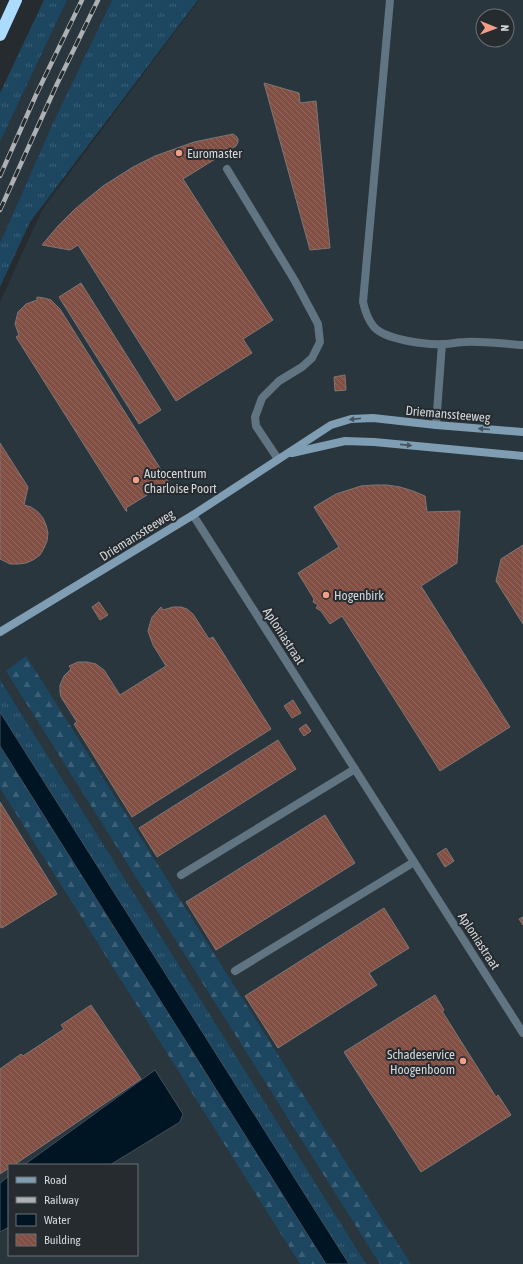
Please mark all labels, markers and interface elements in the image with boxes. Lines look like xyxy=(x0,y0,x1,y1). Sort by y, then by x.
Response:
north arrow xyxy=(475,8,515,48)
text: N xyxy=(499,25,511,32)
place label: Euromaster xyxy=(187,146,242,161)
marker: Euromaster xyxy=(174,148,184,158)
street label: Driemanssteeweg xyxy=(405,403,492,425)
one-way arrow xyxy=(349,416,361,423)
one-way arrow xyxy=(478,426,490,433)
one-way arrow xyxy=(400,442,412,448)
place label: Autocentrum Charloise Poort xyxy=(144,466,217,496)
marker: Autocentrum Charloise Poort xyxy=(131,475,141,485)
street label: Driemanssteeweg xyxy=(97,506,177,564)
place label: Hogenbirk xyxy=(334,588,384,603)
marker: Hogenbirk xyxy=(321,590,331,600)
street label: Aploniastraat xyxy=(260,605,308,668)
street label: Aploniastraat xyxy=(455,910,503,973)
place label: Schadeservice Hoogenboom xyxy=(387,1047,455,1077)
marker: Schadeservice Hoogenboom xyxy=(458,1056,468,1066)
legend xyxy=(8,1164,138,1256)
text: Road xyxy=(44,1173,67,1187)
text: Railway xyxy=(44,1193,79,1207)
text: Water xyxy=(44,1213,71,1227)
text: Building xyxy=(44,1233,82,1247)

